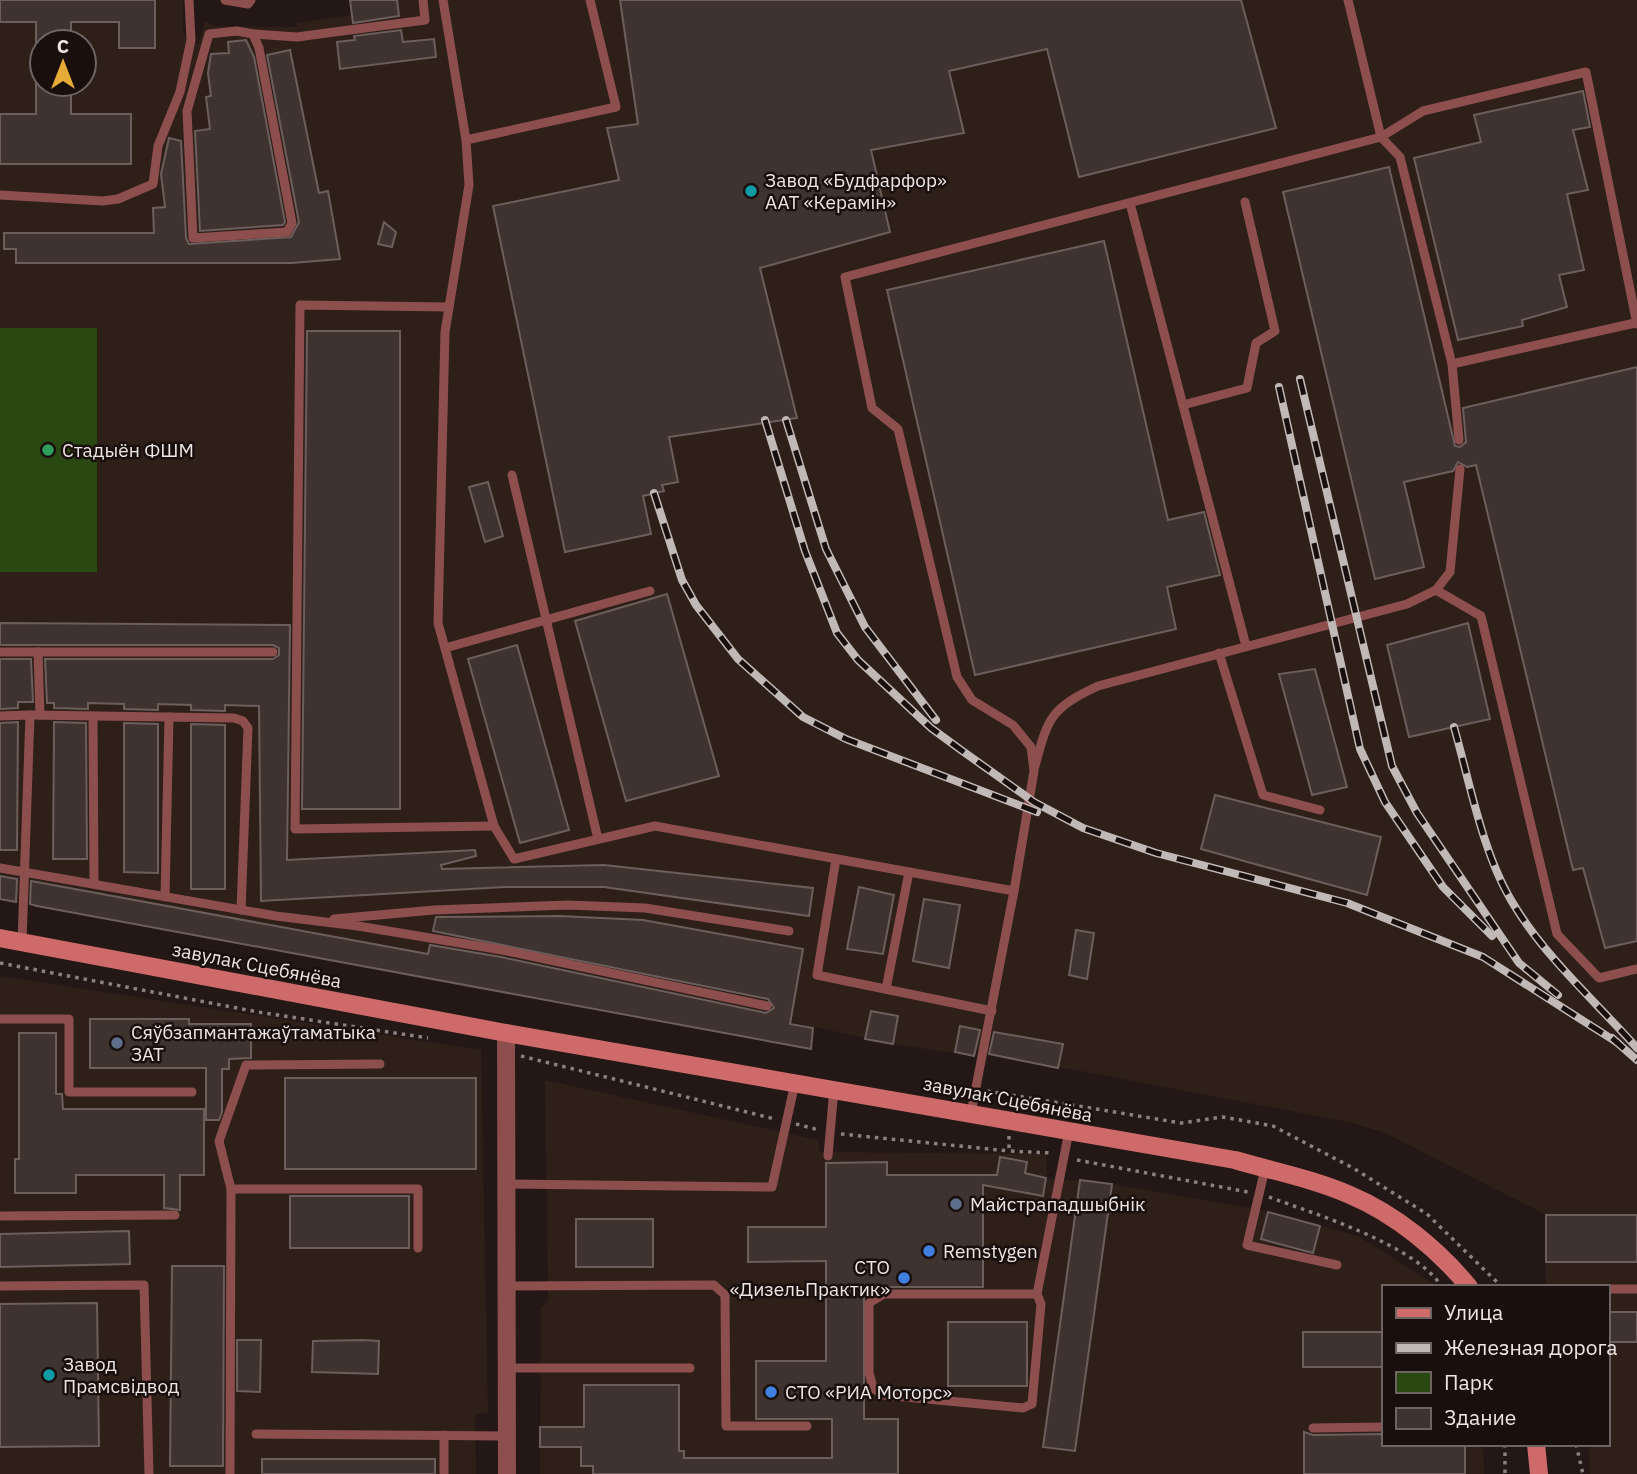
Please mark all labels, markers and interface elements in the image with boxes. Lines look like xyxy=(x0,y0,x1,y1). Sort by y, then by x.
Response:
north arrow xyxy=(28,28,98,98)
text: С xyxy=(57,34,69,58)
place label: Завод «Будфарфор» ААТ «Керамін» xyxy=(765,168,947,214)
marker: Завод «Будфарфор» ААТ «Керамін» xyxy=(743,183,759,199)
place label: Стадыён ФШМ xyxy=(62,438,194,462)
marker: Стадыён ФШМ xyxy=(40,442,56,458)
street label: завулак Сцебянёва xyxy=(170,937,344,993)
place label: Сяўбзапмантажаўтаматыка ЗАТ xyxy=(131,1020,376,1066)
marker: Сяўбзапмантажаўтаматыка ЗАТ xyxy=(109,1035,125,1051)
street label: завулак Сцебянёва xyxy=(921,1071,1095,1127)
place label: Майстрападшыбнік xyxy=(970,1192,1145,1216)
marker: Майстрападшыбнік xyxy=(948,1196,964,1212)
place label: Remstygen xyxy=(943,1239,1038,1263)
marker: Remstygen xyxy=(921,1243,937,1259)
place label: СТО «ДизельПрактик» xyxy=(730,1255,890,1301)
marker: СТО «ДизельПрактик» xyxy=(896,1270,912,1286)
legend xyxy=(1382,1285,1609,1446)
text: Улица xyxy=(1444,1298,1503,1326)
text: Железная дорога xyxy=(1444,1333,1617,1361)
place label: Завод Прамсвідвод xyxy=(63,1352,179,1398)
marker: Завод Прамсвідвод xyxy=(41,1367,57,1383)
text: Парк xyxy=(1444,1368,1494,1396)
place label: СТО «РИА Моторс» xyxy=(785,1380,952,1404)
marker: СТО «РИА Моторс» xyxy=(763,1384,779,1400)
text: Здание xyxy=(1444,1403,1516,1431)

